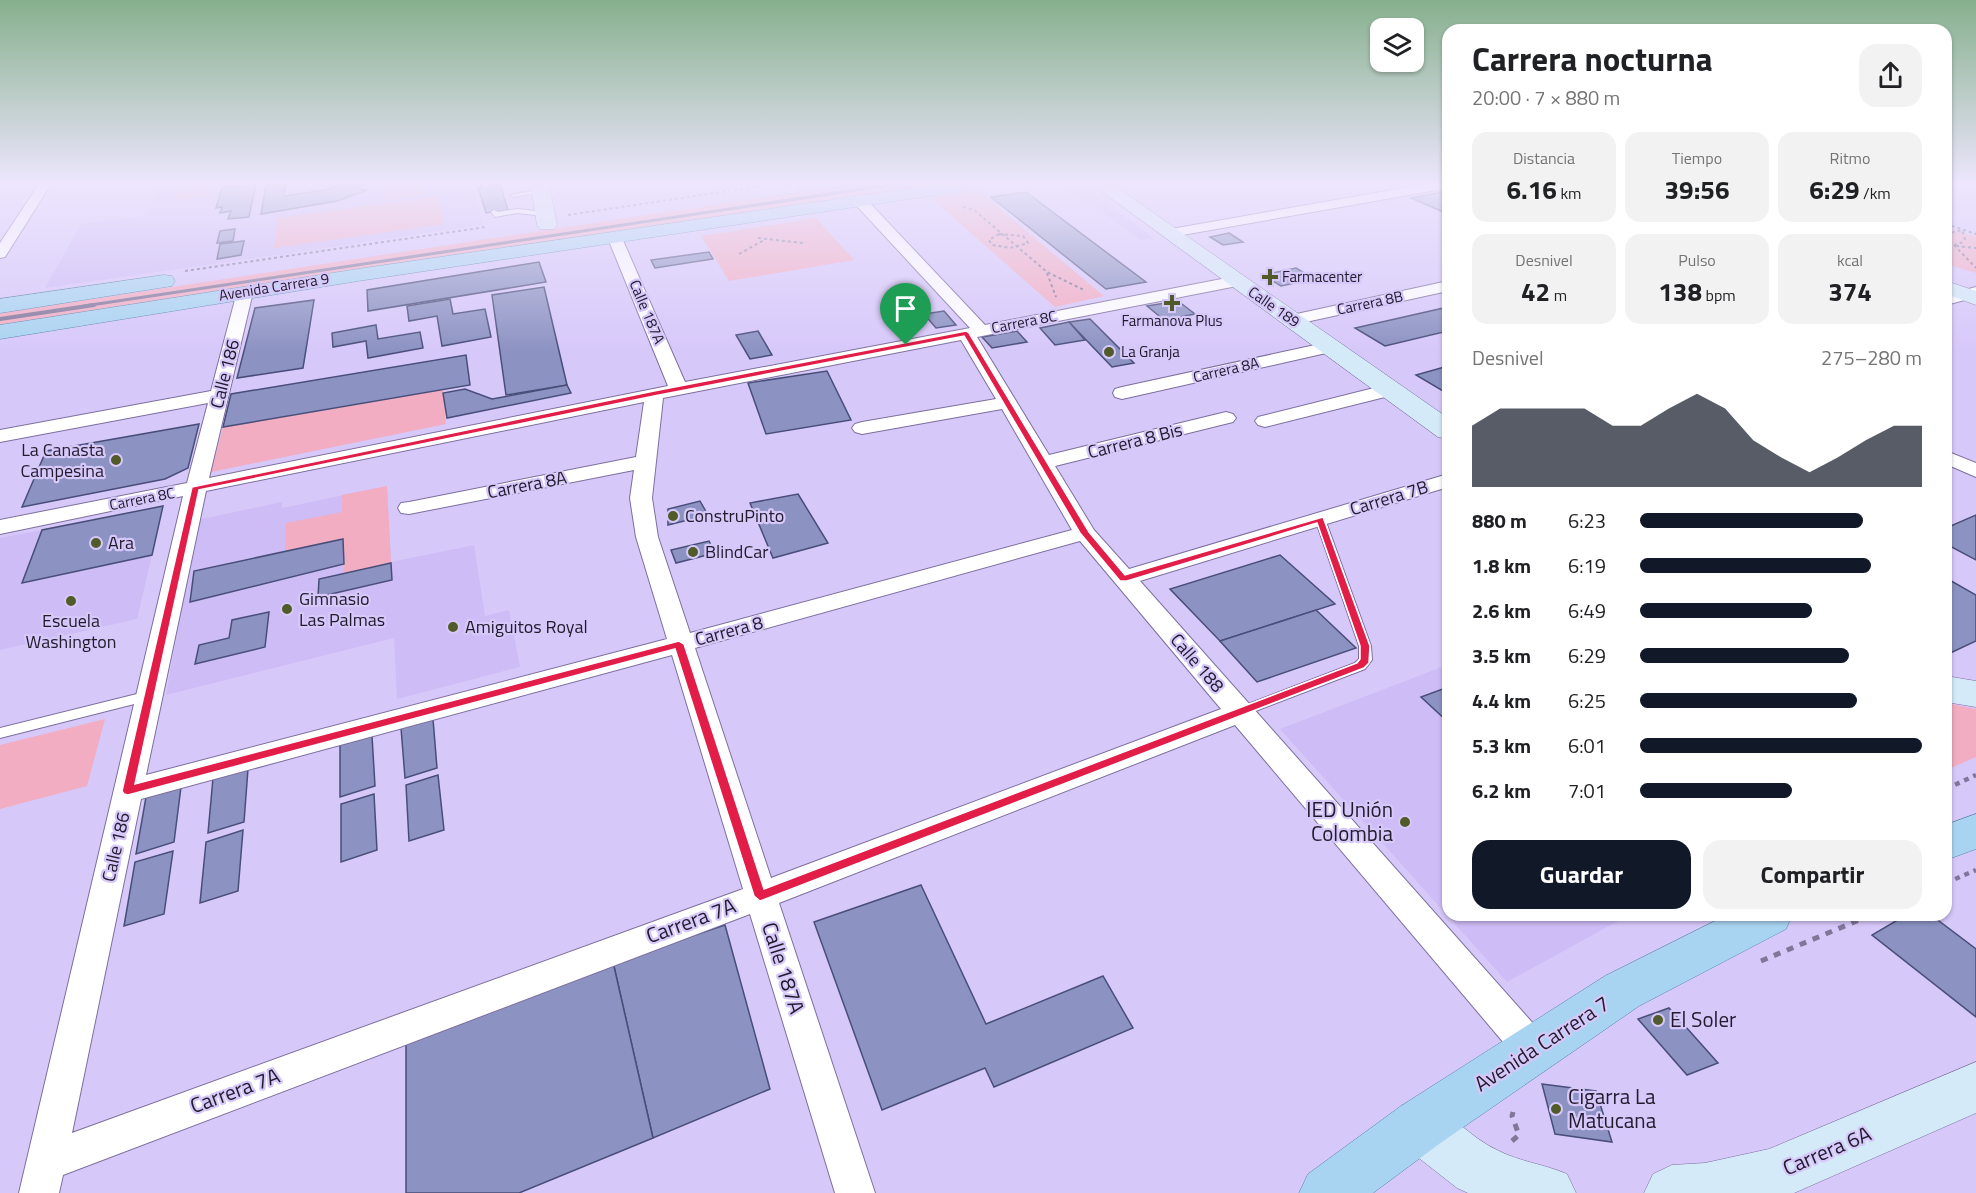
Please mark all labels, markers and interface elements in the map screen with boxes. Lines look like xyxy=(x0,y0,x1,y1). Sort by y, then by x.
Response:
map controls xyxy=(1370,18,1424,72)
button: layers xyxy=(1370,18,1424,72)
text: Carrera nocturna xyxy=(1472,34,1713,84)
button: share xyxy=(1859,44,1922,107)
text: 20:00 · 7 × 880 m xyxy=(1472,82,1620,113)
text: Distancia xyxy=(1513,146,1575,170)
text: Tiempo xyxy=(1672,146,1722,170)
text: Ritmo xyxy=(1830,146,1870,170)
text: 6.16 xyxy=(1507,170,1557,209)
text: 39:56 xyxy=(1665,170,1729,209)
text: 6:29 xyxy=(1809,170,1860,209)
text: km xyxy=(1557,181,1581,205)
text: /km xyxy=(1860,181,1891,205)
text: Desnivel xyxy=(1515,248,1573,272)
text: Pulso xyxy=(1678,248,1716,272)
text: kcal xyxy=(1837,248,1863,272)
place label: Farmacenter xyxy=(1282,265,1362,288)
street label: Avenida Carrera 9 xyxy=(217,266,331,307)
marker: Farmacenter xyxy=(1263,270,1277,284)
text: 42 xyxy=(1521,272,1550,311)
text: 138 xyxy=(1658,272,1702,311)
text: 374 xyxy=(1828,272,1872,311)
street label: Calle 187A xyxy=(624,276,671,347)
street label: Calle 189 xyxy=(1244,280,1305,333)
pin xyxy=(880,283,931,345)
text: m xyxy=(1550,283,1567,307)
text: bpm xyxy=(1702,283,1736,307)
street label: Carrera 8B xyxy=(1335,284,1405,321)
icon: arrive xyxy=(889,292,922,325)
marker: Farmanova Plus xyxy=(1165,296,1179,310)
street label: Carrera 8C xyxy=(989,304,1059,339)
place label: Farmanova Plus xyxy=(1121,309,1223,332)
street label: Calle 186 xyxy=(203,336,246,411)
place label: La Granja xyxy=(1121,340,1180,363)
text: Desnivel xyxy=(1472,342,1544,373)
text: 275–280 m xyxy=(1821,342,1922,373)
marker: La Granja xyxy=(1102,345,1116,359)
street label: Carrera 8A xyxy=(1191,351,1261,388)
street label: Carrera 8 Bis xyxy=(1085,416,1185,465)
place label: La Canasta Campesina xyxy=(21,436,104,484)
marker: La Canasta Campesina xyxy=(109,453,123,467)
street label: Carrera 8A xyxy=(485,464,569,505)
street label: Carrera 7B xyxy=(1346,473,1431,522)
street label: Carrera 8C xyxy=(107,481,177,516)
place label: ConstruPinto xyxy=(685,502,784,529)
text: 880 m xyxy=(1472,505,1527,536)
text: 6:23 xyxy=(1568,505,1606,536)
marker: ConstruPinto xyxy=(666,509,680,523)
place label: Ara xyxy=(108,529,134,556)
marker: Ara xyxy=(89,536,103,550)
place label: BlindCar xyxy=(705,538,768,565)
marker: BlindCar xyxy=(686,545,700,559)
text: 1.8 km xyxy=(1472,550,1531,581)
text: 6:19 xyxy=(1568,550,1606,581)
place label: Gimnasio Las Palmas xyxy=(299,585,385,633)
marker: Escuela Washington xyxy=(64,594,78,608)
text: 2.6 km xyxy=(1472,595,1531,626)
text: 6:49 xyxy=(1568,595,1606,626)
marker: Gimnasio Las Palmas xyxy=(280,602,294,616)
place label: Escuela Washington xyxy=(25,607,117,655)
street label: Carrera 8 xyxy=(692,608,766,653)
place label: Amiguitos Royal xyxy=(465,613,588,640)
marker: Amiguitos Royal xyxy=(446,620,460,634)
street label: Calle 188 xyxy=(1164,627,1231,698)
text: 3.5 km xyxy=(1472,640,1531,671)
text: 6:29 xyxy=(1568,640,1606,671)
text: 4.4 km xyxy=(1472,685,1531,716)
text: 6:25 xyxy=(1568,685,1606,716)
text: 5.3 km xyxy=(1472,730,1531,761)
text: 6:01 xyxy=(1568,730,1606,761)
text: 6.2 km xyxy=(1472,775,1531,806)
text: 7:01 xyxy=(1568,775,1606,806)
place label: IED Unión Colombia xyxy=(1306,793,1393,849)
street label: Calle 186 xyxy=(94,810,137,884)
marker: IED Unión Colombia xyxy=(1398,815,1412,829)
button: Guardar xyxy=(1472,840,1691,909)
button: Compartir xyxy=(1703,840,1922,909)
street label: Carrera 7A xyxy=(641,889,741,951)
street label: Calle 187A xyxy=(754,918,814,1018)
street label: Avenida Carrera 7 xyxy=(1467,987,1616,1099)
place label: El Soler xyxy=(1670,1003,1736,1035)
marker: El Soler xyxy=(1651,1013,1665,1027)
street label: Carrera 7A xyxy=(185,1059,285,1121)
place label: Cigarra La Matucana xyxy=(1568,1080,1657,1136)
marker: Cigarra La Matucana xyxy=(1549,1102,1563,1116)
street label: Carrera 6A xyxy=(1777,1117,1876,1183)

